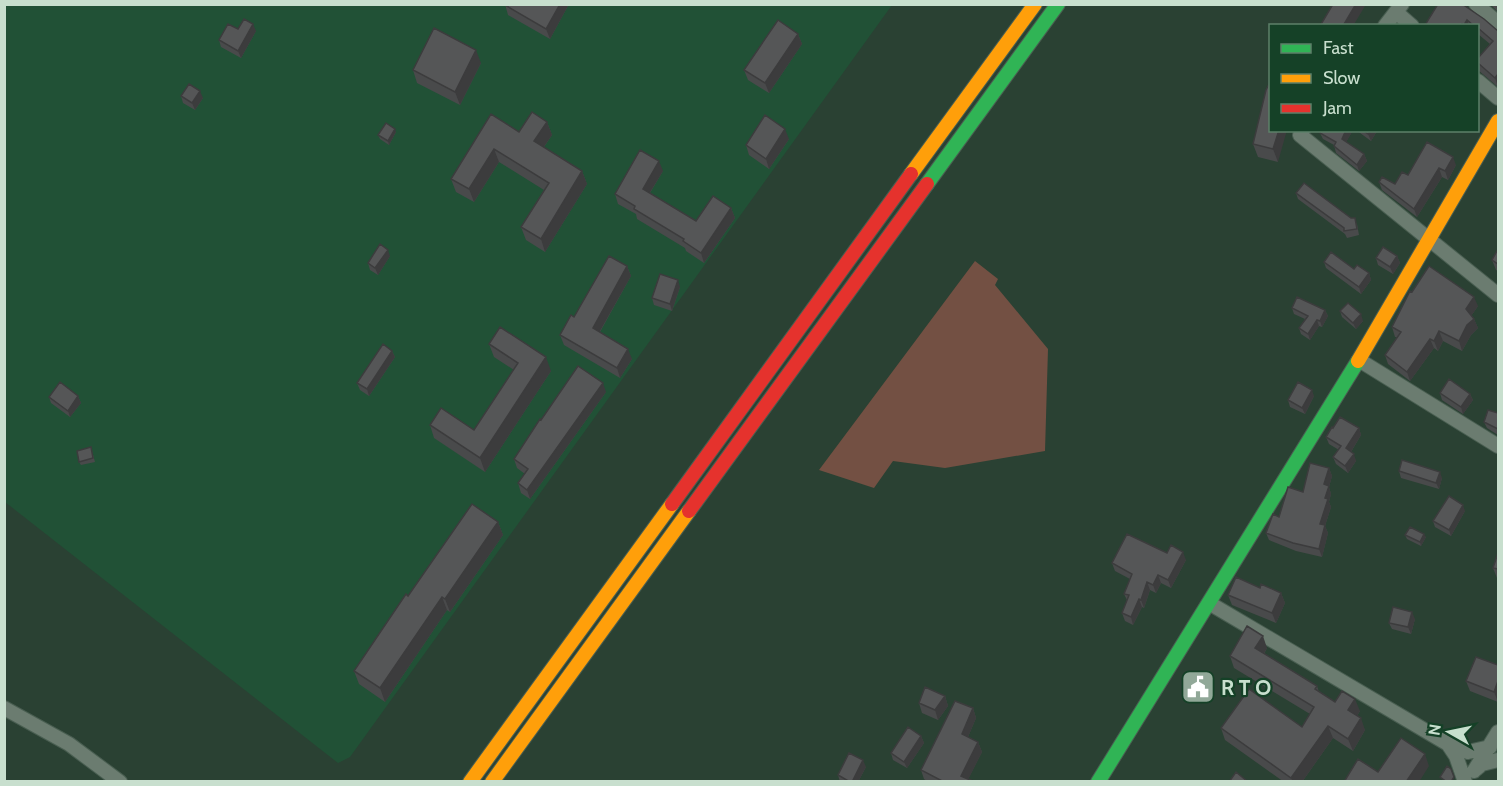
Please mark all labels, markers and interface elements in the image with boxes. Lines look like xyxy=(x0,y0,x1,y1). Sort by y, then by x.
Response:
legend xyxy=(1269,24,1479,132)
text: Fast xyxy=(1323,37,1354,59)
text: Slow xyxy=(1323,67,1360,89)
text: Jam xyxy=(1322,97,1352,119)
public building icon: R T O xyxy=(1180,669,1216,705)
place label: R T O xyxy=(1221,675,1271,700)
north arrow xyxy=(1419,702,1479,762)
text: N xyxy=(1424,723,1445,737)

